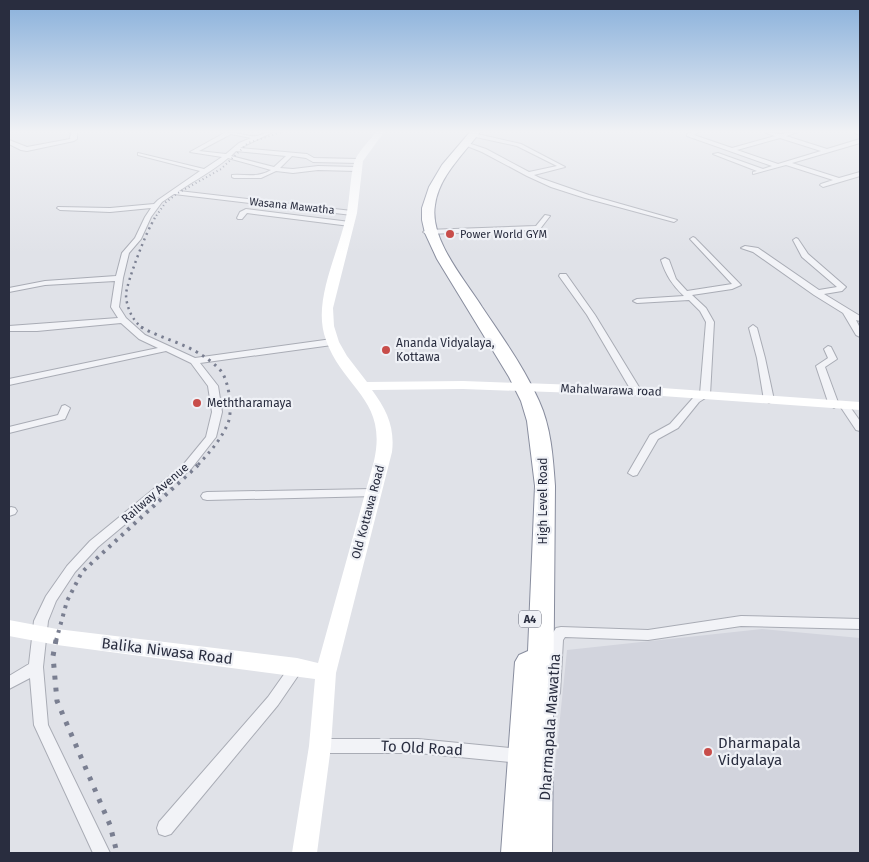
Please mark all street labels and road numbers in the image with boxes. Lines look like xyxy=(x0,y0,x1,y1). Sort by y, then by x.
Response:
street label: Wasana Mawatha xyxy=(249,195,335,217)
street label: Mahalwarawa road xyxy=(560,381,662,399)
street label: High Level Road xyxy=(536,458,550,544)
street label: Railway Avenue xyxy=(119,460,191,526)
street label: Old Kottawa Road xyxy=(349,463,387,561)
road number: A4 xyxy=(519,610,541,628)
street label: Balika Niwasa Road xyxy=(100,634,234,668)
street label: Dharmapala Mawatha xyxy=(536,653,564,801)
street label: To Old Road xyxy=(381,737,463,759)

